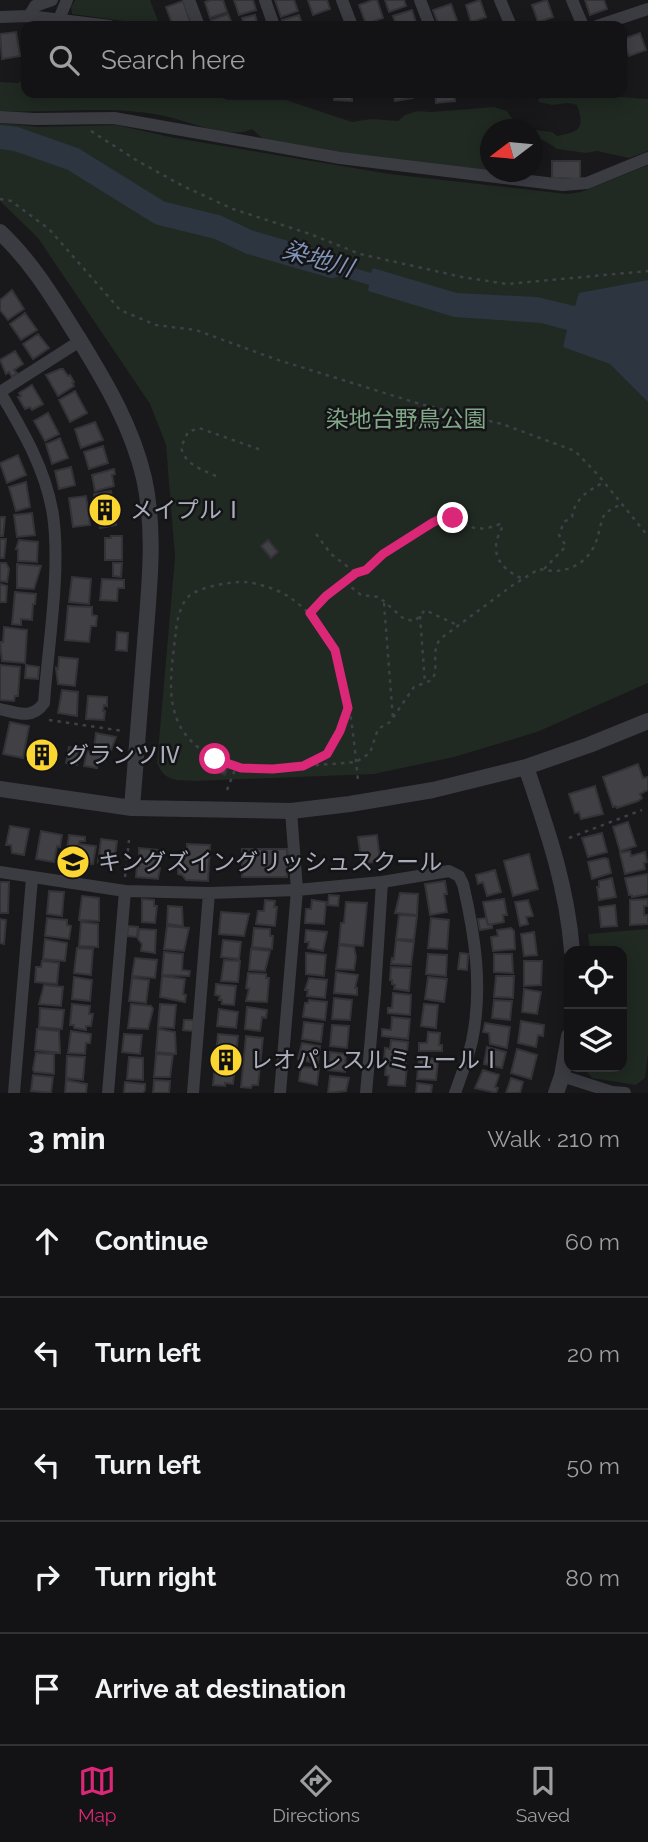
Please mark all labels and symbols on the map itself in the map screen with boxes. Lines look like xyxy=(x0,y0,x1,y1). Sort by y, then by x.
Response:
north arrow xyxy=(480,119,543,182)
water label: 染地川 xyxy=(280,235,360,283)
park label: 染地台野鳥公園 xyxy=(326,405,487,432)
building icon: メイプルⅠ xyxy=(86,491,124,529)
place label: メイプルⅠ xyxy=(130,496,245,523)
route end xyxy=(437,502,468,533)
building icon: グランツⅣ xyxy=(23,736,61,774)
place label: グランツⅣ xyxy=(66,741,181,768)
route start xyxy=(199,743,230,774)
school or university icon: キングズイングリッシュスクール xyxy=(54,843,92,881)
place label: キングズイングリッシュスクール xyxy=(98,848,442,875)
building icon: レオパレスルミュールⅠ xyxy=(207,1041,245,1079)
place label: レオパレスルミュールⅠ xyxy=(250,1046,503,1073)

